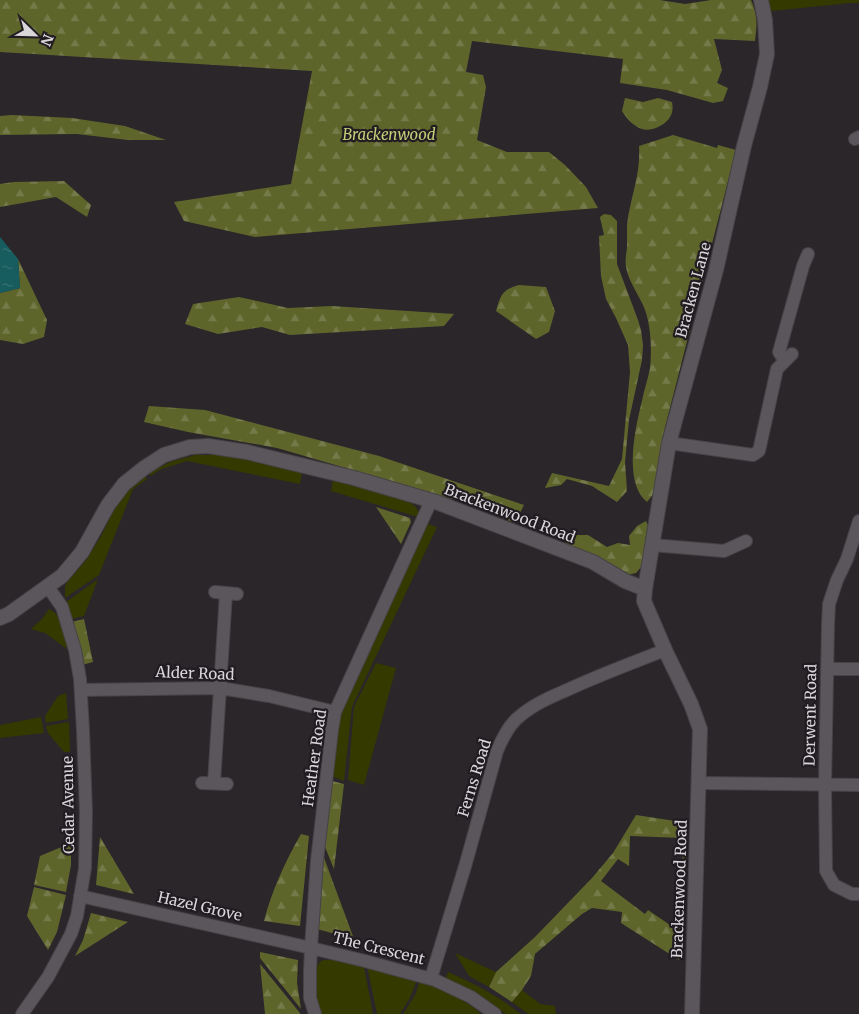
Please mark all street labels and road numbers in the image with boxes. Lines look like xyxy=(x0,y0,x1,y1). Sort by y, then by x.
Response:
street label: Bracken Lane xyxy=(671,240,715,340)
street label: Brackenwood Road xyxy=(442,479,578,547)
street label: Alder Road xyxy=(154,662,235,684)
street label: Derwent Road xyxy=(800,664,820,766)
street label: Heather Road xyxy=(298,708,330,808)
street label: Ferns Road xyxy=(453,737,495,819)
street label: Cedar Avenue xyxy=(58,756,78,854)
street label: Brackenwood Road xyxy=(667,819,691,959)
street label: Hazel Grove xyxy=(156,887,244,925)
street label: The Crescent xyxy=(331,927,427,969)

